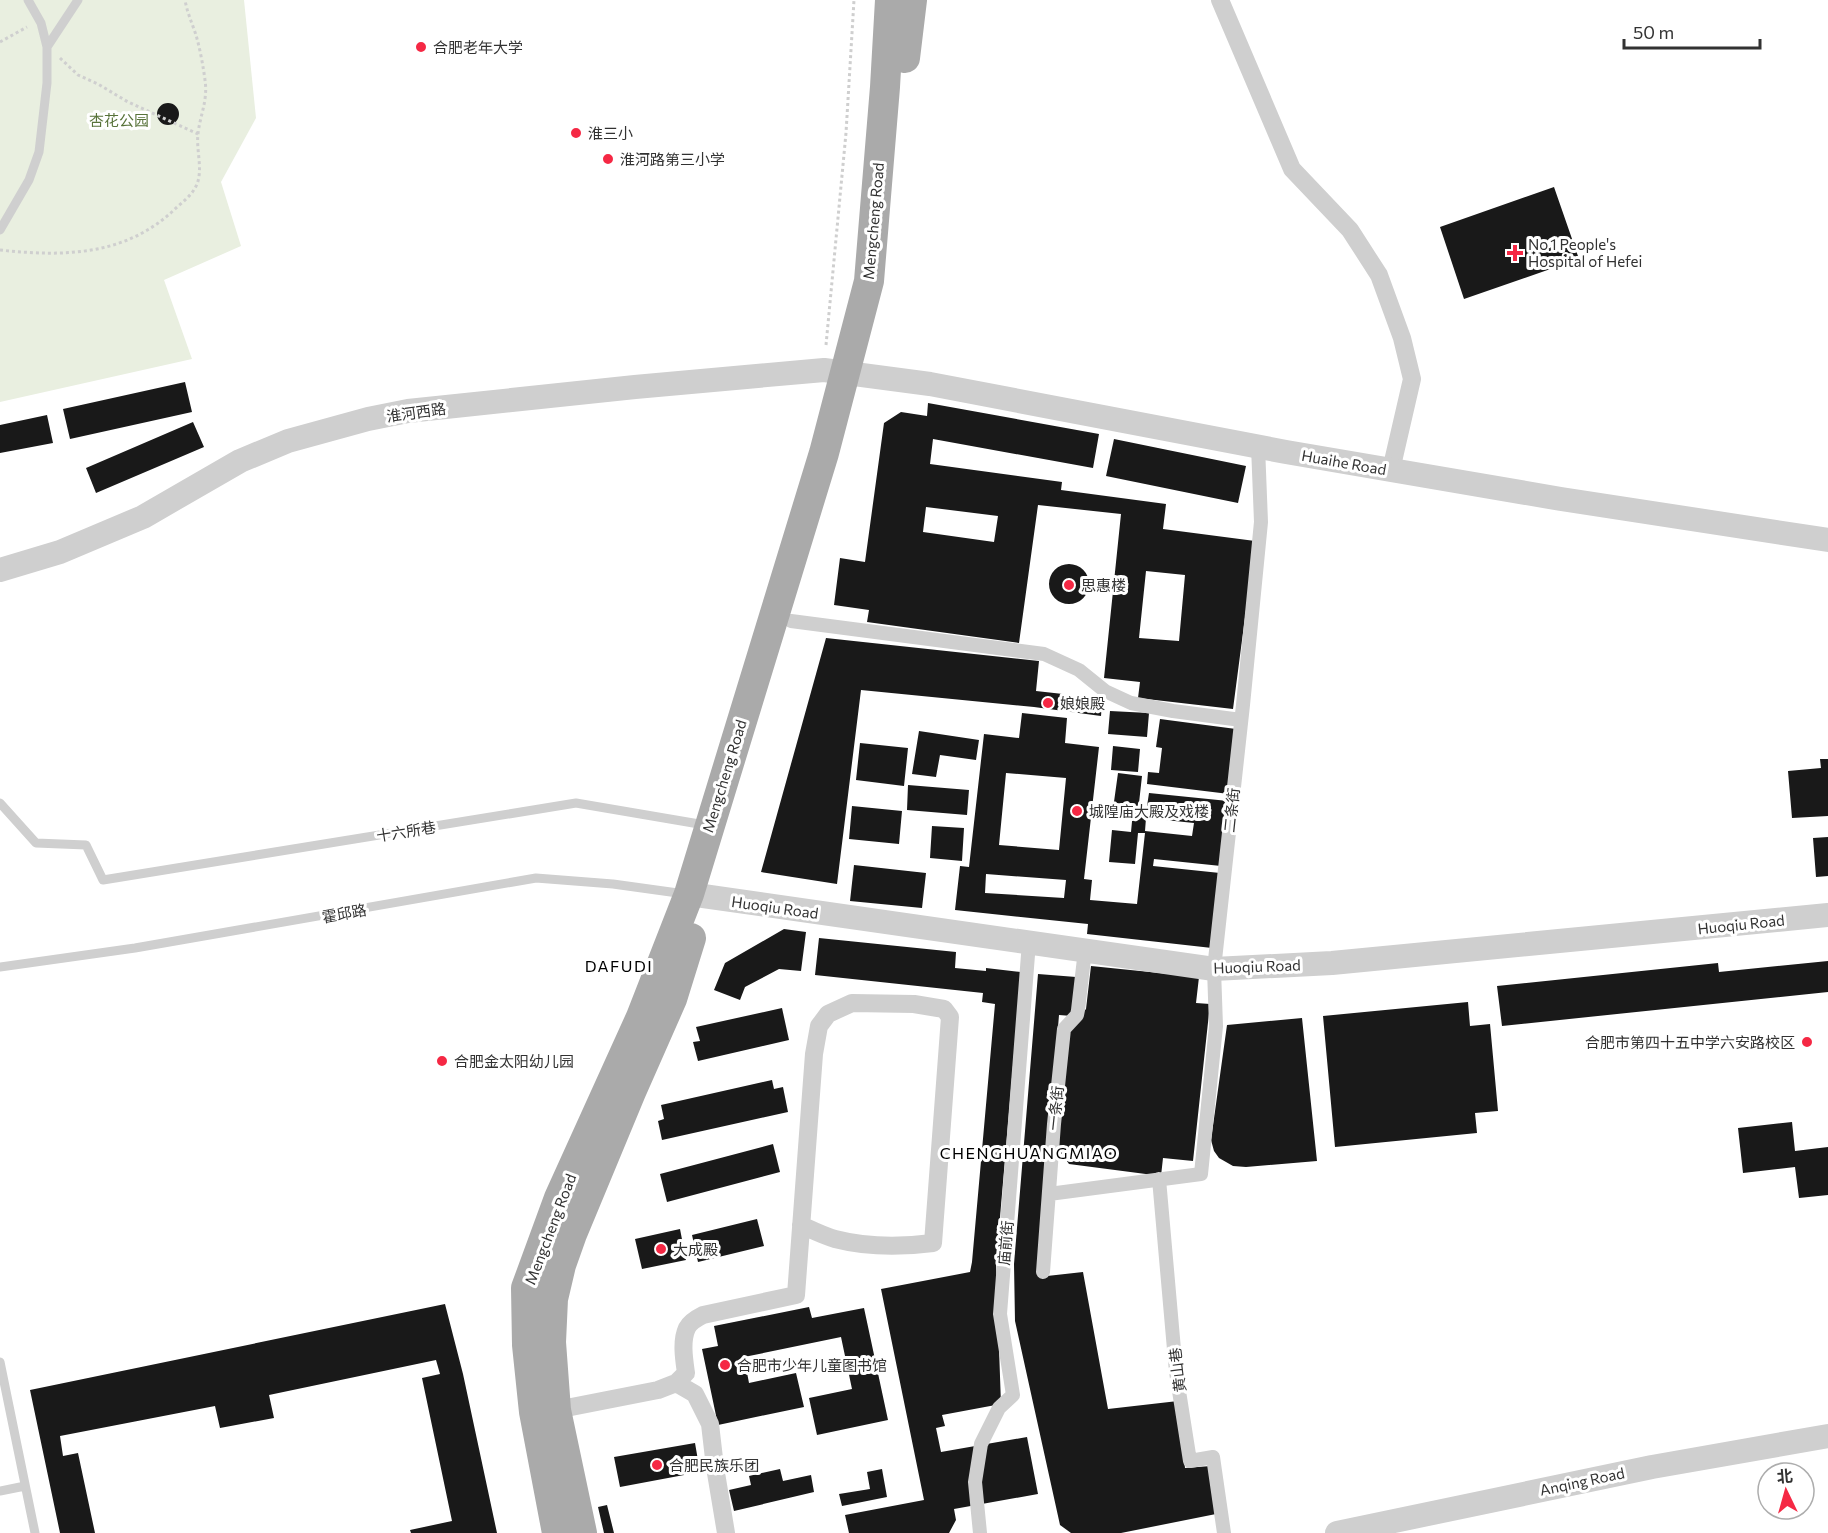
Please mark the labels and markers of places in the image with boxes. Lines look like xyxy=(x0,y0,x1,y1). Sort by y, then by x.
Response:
place label: 合肥老年大学 xyxy=(433,38,523,56)
marker: 合肥老年大学 xyxy=(414,40,428,54)
place label: 淮三小 xyxy=(588,124,633,142)
marker: 淮三小 xyxy=(569,126,583,140)
place label: 淮河路第三小学 xyxy=(620,150,725,168)
marker: 淮河路第三小学 xyxy=(601,152,615,166)
place label: No.1 People's Hospital of Hefei xyxy=(1528,235,1642,270)
marker: No.1 People's Hospital of Hefei xyxy=(1506,244,1524,262)
place label: 思惠楼 xyxy=(1081,576,1126,594)
marker: 思惠楼 xyxy=(1062,578,1076,592)
place label: 娘娘殿 xyxy=(1060,694,1105,712)
marker: 娘娘殿 xyxy=(1041,696,1055,710)
place label: 城隍庙大殿及戏楼 xyxy=(1089,802,1209,820)
marker: 城隍庙大殿及戏楼 xyxy=(1070,804,1084,818)
place label: 合肥市第四十五中学六安路校区 xyxy=(1585,1033,1795,1051)
marker: 合肥市第四十五中学六安路校区 xyxy=(1800,1035,1814,1049)
place label: 合肥金太阳幼儿园 xyxy=(454,1052,574,1070)
marker: 合肥金太阳幼儿园 xyxy=(435,1054,449,1068)
place label: 大成殿 xyxy=(673,1240,718,1258)
marker: 大成殿 xyxy=(654,1242,668,1256)
place label: 合肥市少年儿童图书馆 xyxy=(737,1356,887,1374)
marker: 合肥市少年儿童图书馆 xyxy=(718,1358,732,1372)
place label: 合肥民族乐团 xyxy=(669,1456,759,1474)
marker: 合肥民族乐团 xyxy=(650,1458,664,1472)

